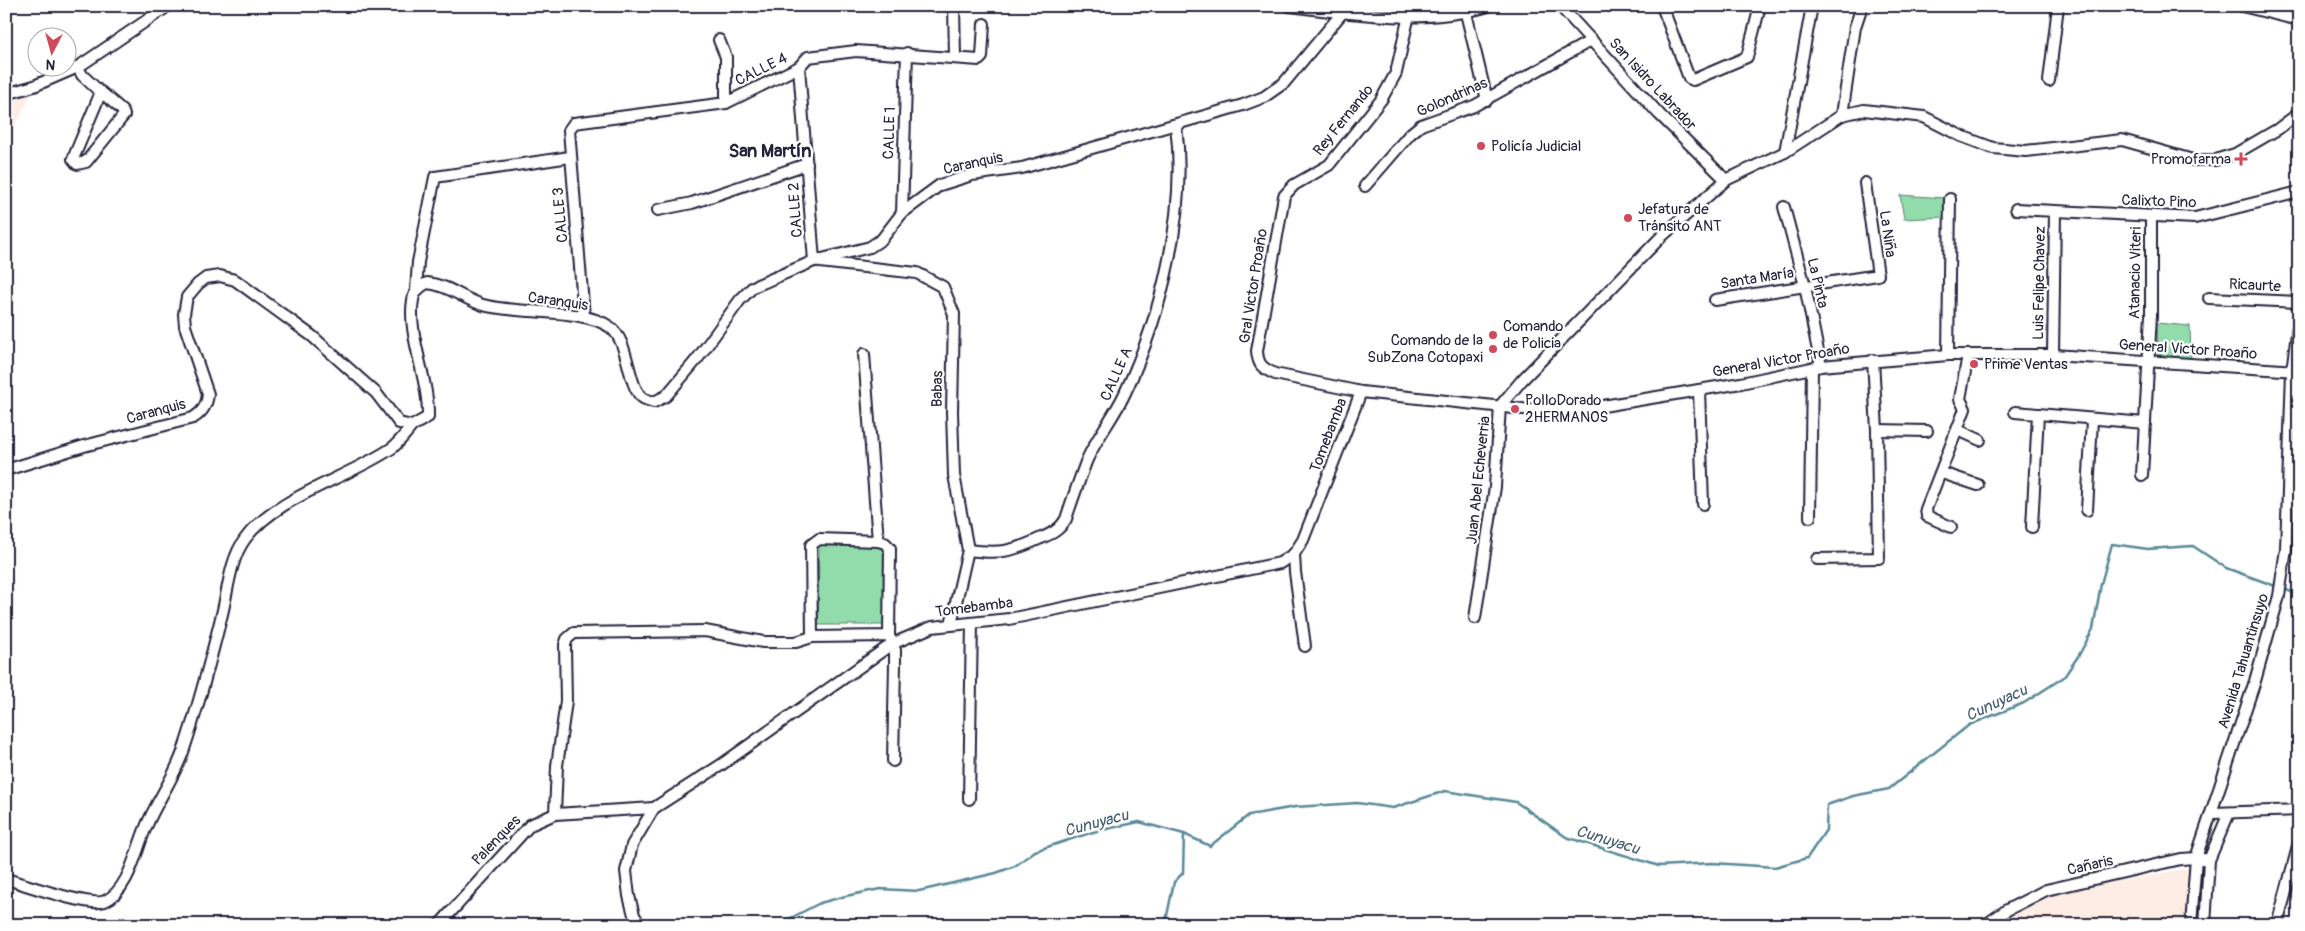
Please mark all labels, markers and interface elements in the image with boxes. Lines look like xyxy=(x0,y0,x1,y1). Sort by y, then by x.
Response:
north arrow xyxy=(28,28,78,78)
street label: San Isidro Labrador xyxy=(1605,34,1701,135)
street label: CALLE 4 xyxy=(732,49,791,90)
text: N xyxy=(45,55,56,73)
street label: Golondrinas xyxy=(1414,73,1491,121)
street label: Rey Fernando xyxy=(1309,81,1378,160)
street label: CALLE 1 xyxy=(879,106,900,160)
place label: Policía Judicial xyxy=(1491,137,1581,156)
district label: San Martín xyxy=(729,140,811,163)
marker: Policía Judicial xyxy=(1475,140,1487,152)
street label: Caranquis xyxy=(942,148,1005,179)
place label: Promofarma xyxy=(2151,150,2231,169)
marker: Promofarma xyxy=(2235,153,2247,165)
street label: CALLE 2 xyxy=(784,182,807,238)
street label: CALLE 3 xyxy=(549,187,572,243)
street label: Calixto Pino xyxy=(2121,191,2197,212)
place label: Jefatura de Tránsito ANT xyxy=(1638,200,1721,236)
street label: La Niña xyxy=(1875,209,1900,259)
marker: Jefatura de Tránsito ANT xyxy=(1622,212,1634,224)
street label: Luis Felipe Chavez xyxy=(2029,226,2050,340)
street label: Atanacio Viteri xyxy=(2125,226,2146,319)
street label: Gral Victor Proaño xyxy=(1235,227,1272,345)
street label: La Pinta xyxy=(1803,256,1832,310)
street label: Santa María xyxy=(1719,263,1795,294)
street label: Ricaurte xyxy=(2229,275,2282,296)
street label: Caranquis xyxy=(527,288,590,315)
place label: Comando de Policia xyxy=(1503,317,1563,353)
marker: Comando de Policia xyxy=(1487,329,1499,341)
place label: Comando de la SubZona Cotopaxi xyxy=(1367,331,1483,367)
street label: General Victor Proaño xyxy=(2118,335,2258,364)
street label: General Victor Proaño xyxy=(1711,339,1851,382)
marker: Comando de la SubZona Cotopaxi xyxy=(1487,343,1499,355)
street label: CALLE A xyxy=(1096,344,1137,404)
place label: Prime Ventas xyxy=(1984,355,2068,374)
marker: Prime Ventas xyxy=(1968,358,1980,370)
street label: Babas xyxy=(928,370,947,407)
place label: PolloDorado 2HERMANOS xyxy=(1525,391,1608,427)
street label: Caranquis xyxy=(124,394,188,428)
street label: Tomebamba xyxy=(1306,395,1351,475)
marker: PolloDorado 2HERMANOS xyxy=(1509,403,1521,415)
street label: Juan Abel Echeverria xyxy=(1462,415,1495,545)
street label: Avenida Tahuantinsuyo xyxy=(2214,591,2273,731)
street label: Tomebamba xyxy=(934,593,1014,622)
water label: Cunuyacu xyxy=(1963,680,2031,726)
water label: Cunuyacu xyxy=(1062,805,1131,841)
street label: Palenques xyxy=(468,811,525,869)
water label: Cunuyacu xyxy=(1573,821,1643,859)
street label: Cañaris xyxy=(2065,851,2115,880)

